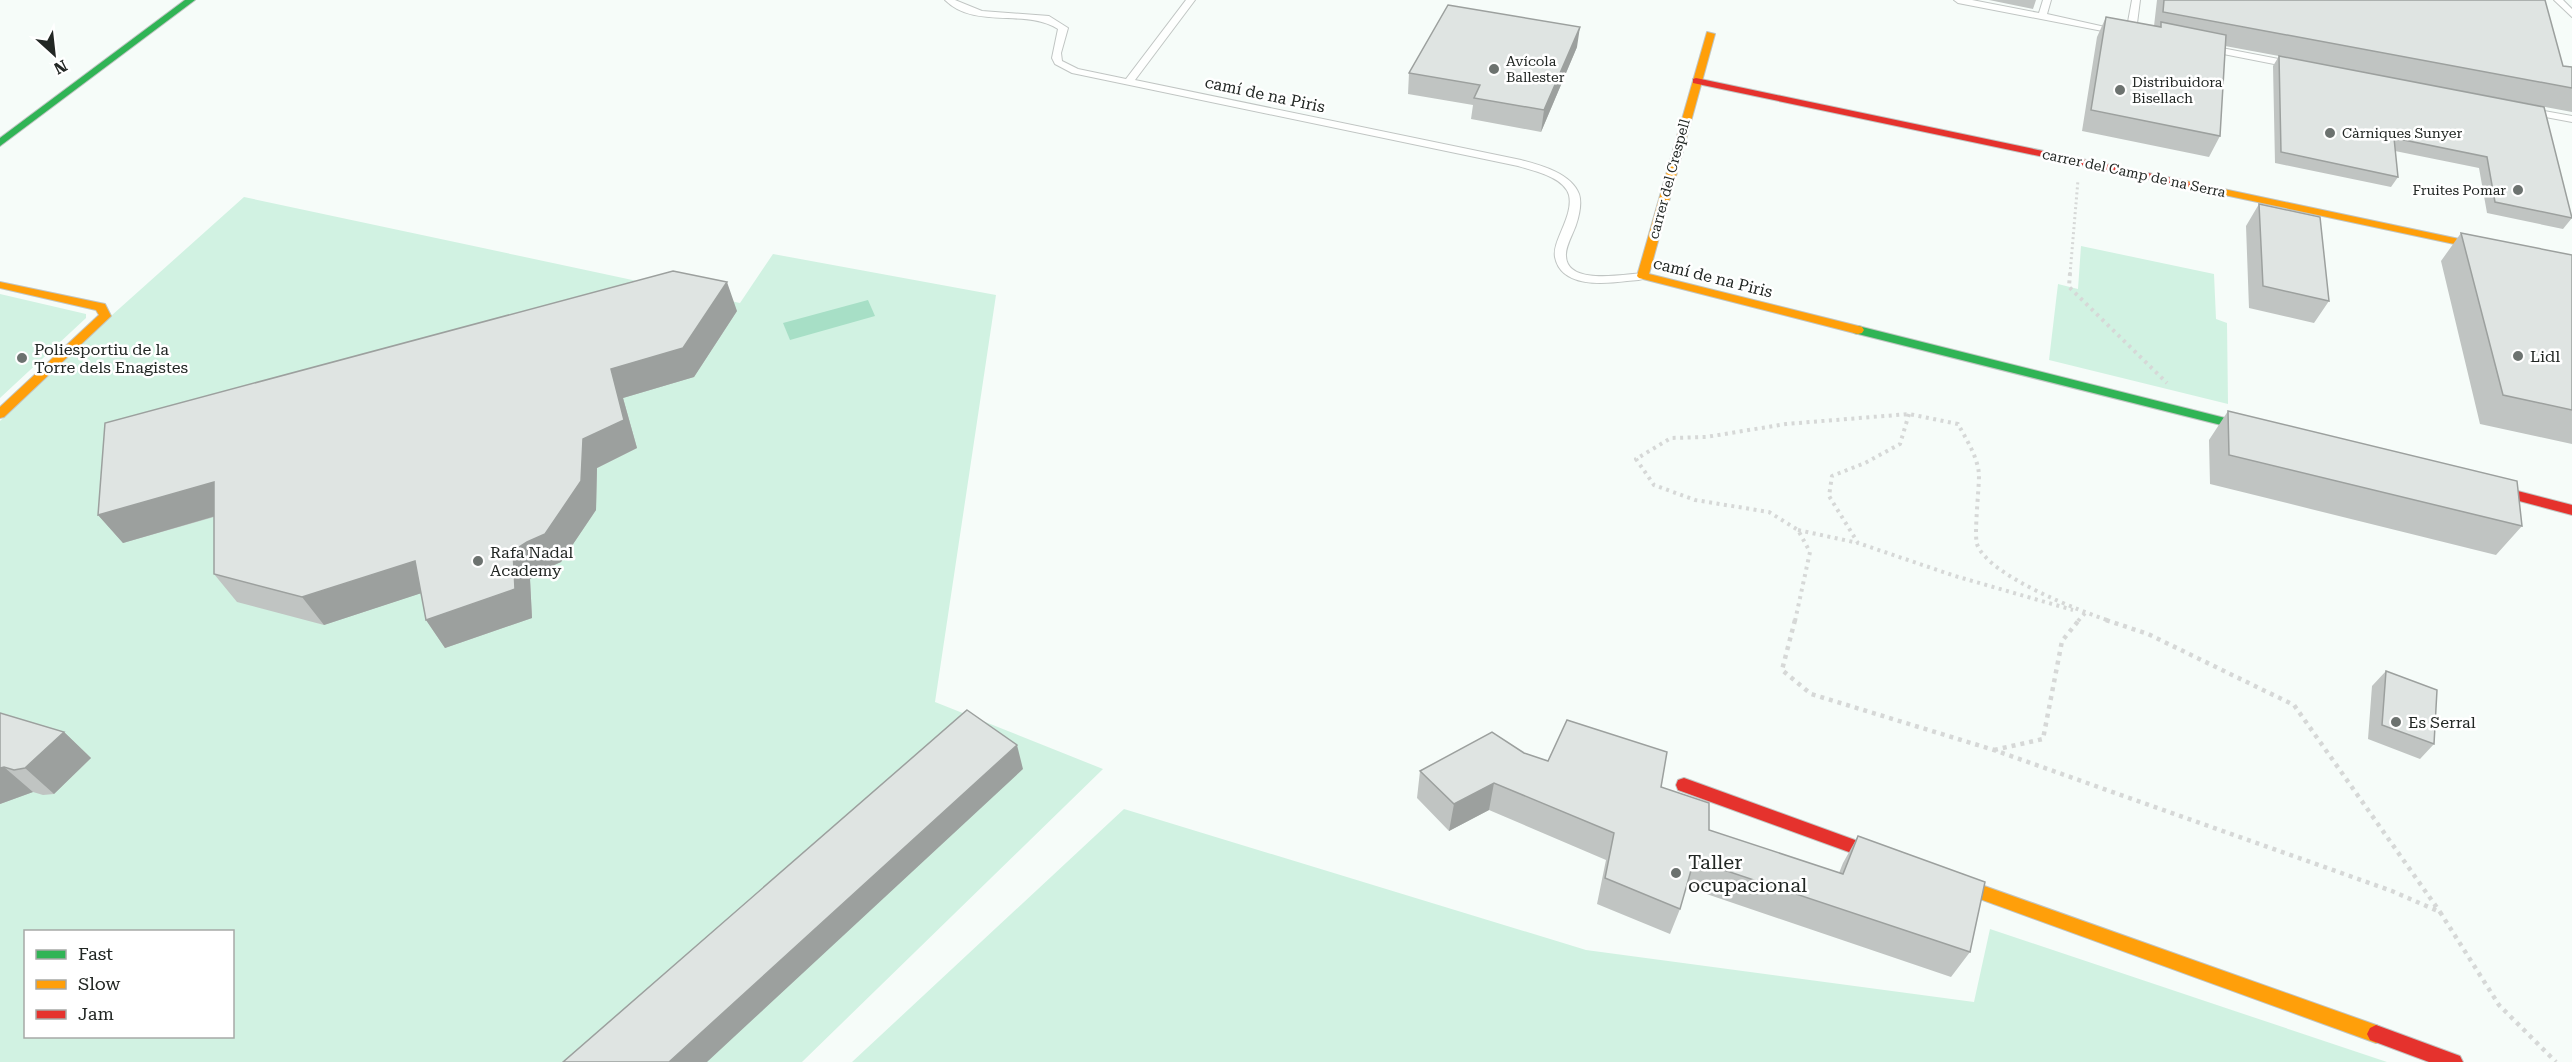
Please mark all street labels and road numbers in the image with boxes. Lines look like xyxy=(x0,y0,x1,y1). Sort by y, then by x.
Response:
street label: camí de na Piris xyxy=(1203,72,1327,117)
street label: carrer del Crespell xyxy=(1645,117,1693,241)
street label: carrer del Camp de na Serra xyxy=(2041,146,2228,200)
street label: camí de na Piris xyxy=(1651,253,1775,302)

